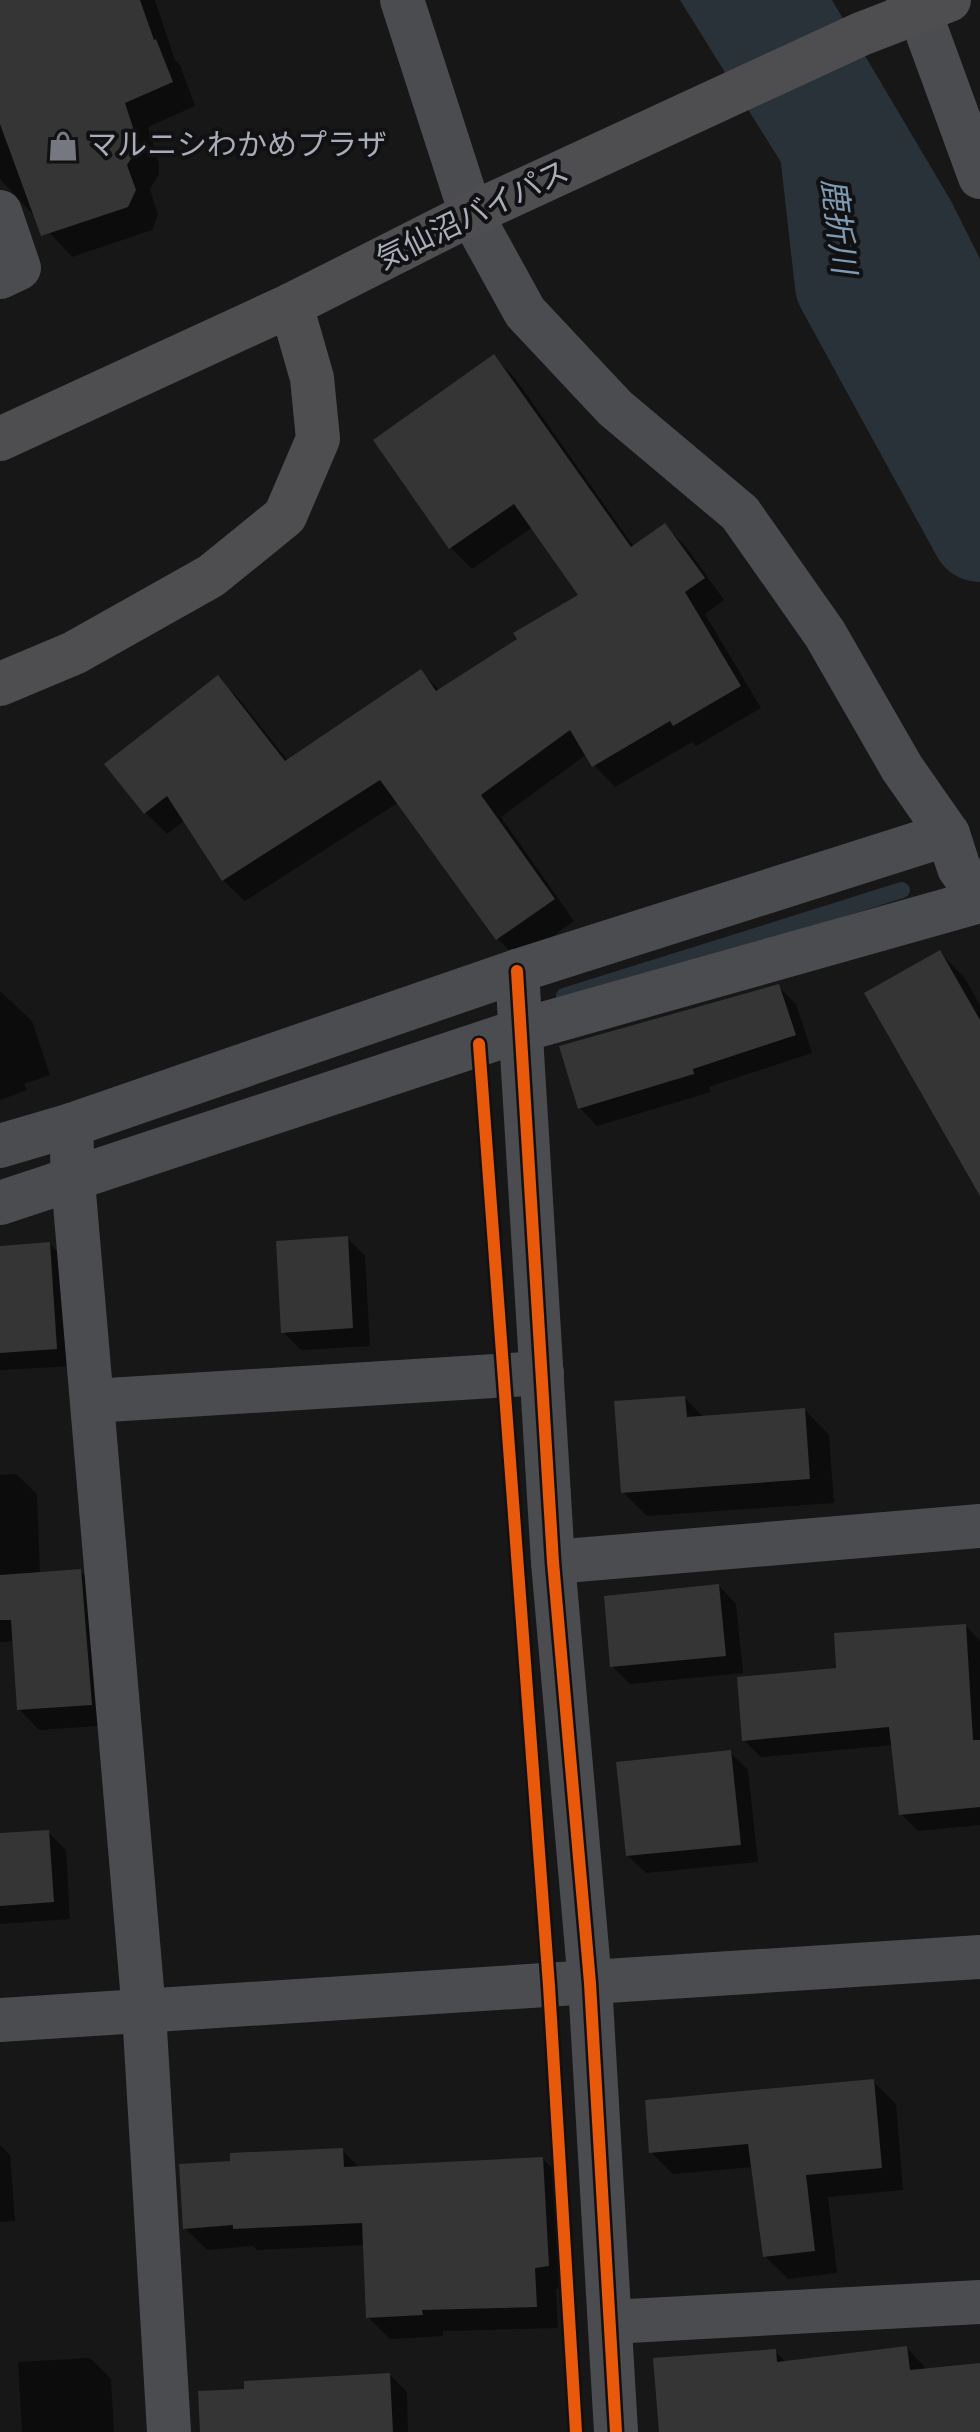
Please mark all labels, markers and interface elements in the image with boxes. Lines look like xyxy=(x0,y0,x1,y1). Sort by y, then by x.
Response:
shop icon: マルニシわかめプラザ xyxy=(46,129,80,163)
place label: マルニシわかめプラザ xyxy=(87,130,387,161)
street label: 気仙沼バイパス xyxy=(371,155,574,275)
water label: 鹿折川 xyxy=(816,176,861,279)

